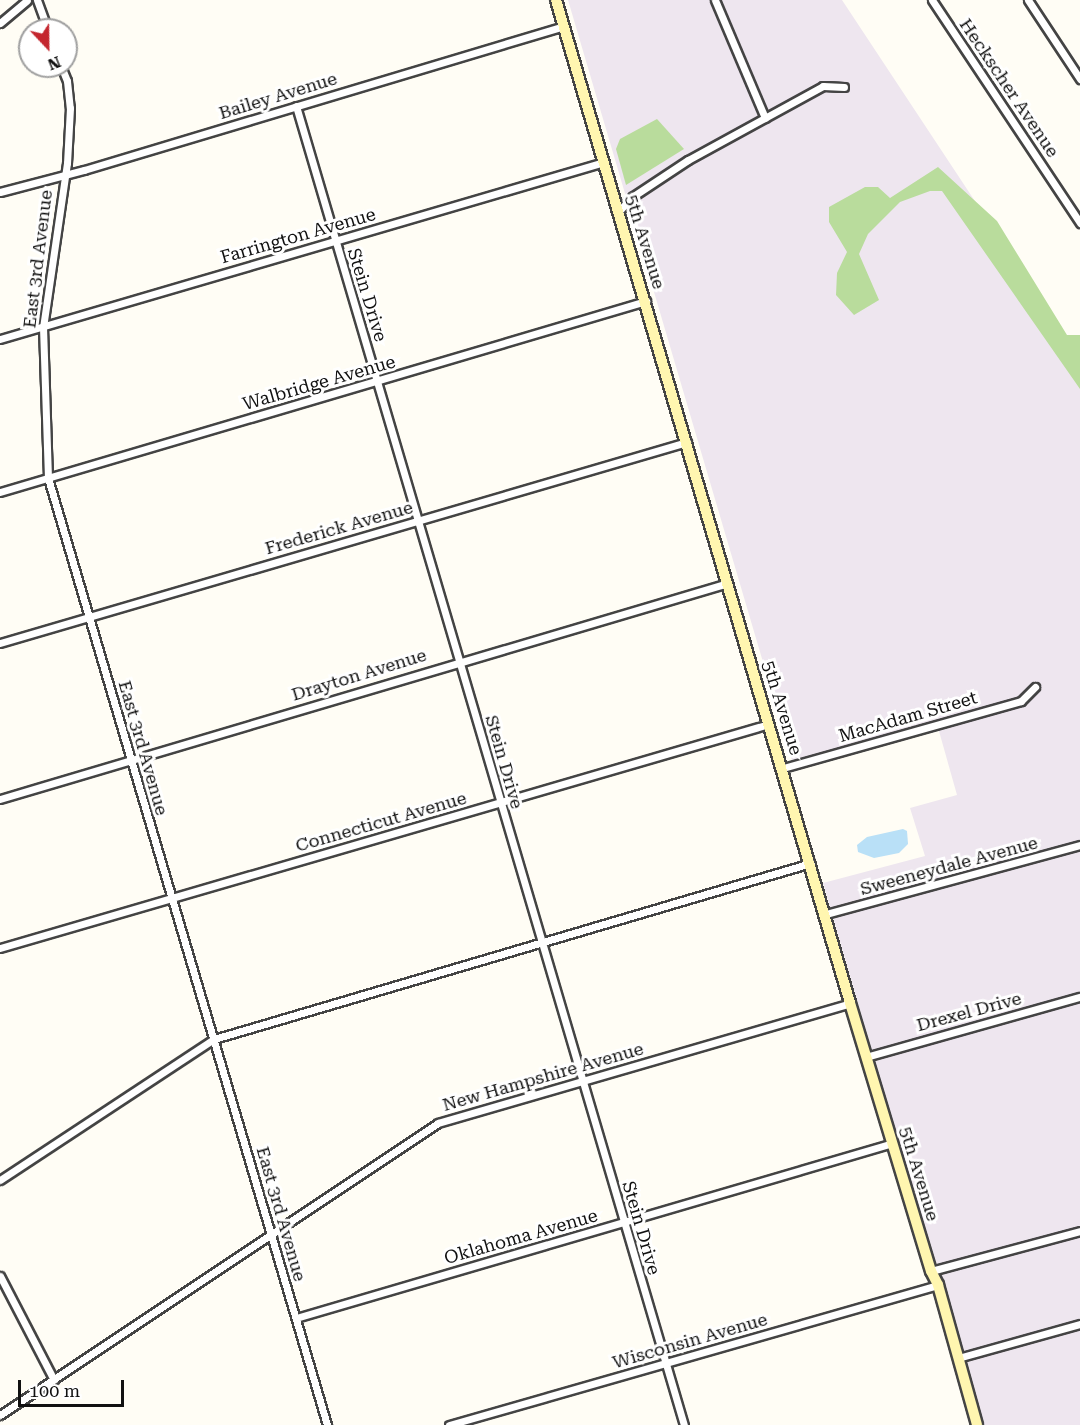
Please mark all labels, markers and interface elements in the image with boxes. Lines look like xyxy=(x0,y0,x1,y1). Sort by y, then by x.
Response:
street label: Heckscher Avenue xyxy=(955,15,1063,161)
north arrow xyxy=(18,18,78,78)
text: N xyxy=(45,52,63,74)
street label: Bailey Avenue xyxy=(216,68,340,124)
street label: East 3rd Avenue xyxy=(19,189,57,329)
street label: 5th Avenue xyxy=(620,192,670,292)
street label: Farrington Avenue xyxy=(218,203,378,269)
street label: Stein Drive xyxy=(343,246,391,344)
street label: Walbridge Avenue xyxy=(240,351,398,415)
street label: Frederick Avenue xyxy=(263,497,415,559)
street label: Drayton Avenue xyxy=(289,644,429,706)
street label: 5th Avenue xyxy=(757,658,807,758)
street label: East 3rd Avenue xyxy=(113,678,173,818)
street label: MacAdam Street xyxy=(836,687,980,747)
street label: Stein Drive xyxy=(480,713,528,811)
street label: Connecticut Avenue xyxy=(293,787,469,857)
street label: Sweeneydale Avenue xyxy=(858,832,1040,900)
street label: Drexel Drive xyxy=(914,988,1024,1036)
street label: New Hampshire Avenue xyxy=(440,1038,646,1116)
street label: 5th Avenue xyxy=(894,1124,944,1224)
street label: East 3rd Avenue xyxy=(251,1144,311,1284)
street label: Stein Drive xyxy=(617,1179,665,1277)
street label: Oklahoma Avenue xyxy=(442,1205,600,1269)
street label: Wisconsin Avenue xyxy=(610,1309,770,1373)
scale bar xyxy=(21,1368,128,1406)
text: 100 m xyxy=(29,1380,80,1401)

